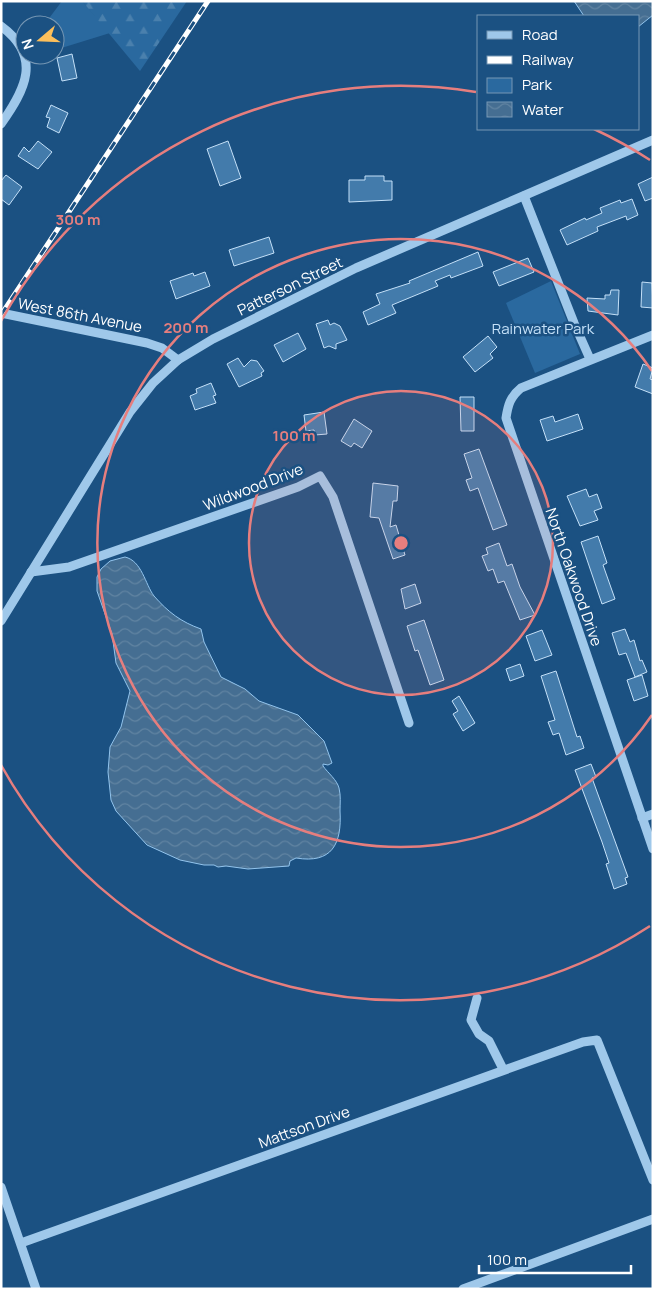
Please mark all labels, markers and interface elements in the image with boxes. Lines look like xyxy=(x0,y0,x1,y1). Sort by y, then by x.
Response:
north arrow xyxy=(15,15,65,65)
legend xyxy=(477,15,639,130)
text: Road xyxy=(522,24,558,45)
text: N xyxy=(17,37,38,52)
text: Railway xyxy=(522,49,574,70)
text: Park xyxy=(522,74,552,95)
text: Water xyxy=(522,99,564,120)
text: 300 m xyxy=(56,209,100,230)
street label: Patterson Street xyxy=(234,251,346,321)
street label: West 86th Avenue xyxy=(16,293,144,337)
text: 200 m xyxy=(163,317,209,338)
park label: Rainwater Park xyxy=(492,318,595,339)
text: 100 m xyxy=(273,425,315,446)
street label: Wildwood Drive xyxy=(200,458,306,516)
street label: North Oakwood Drive xyxy=(540,505,608,649)
centre of rings xyxy=(392,534,410,552)
street label: Mattson Drive xyxy=(255,1101,353,1153)
scale bar xyxy=(479,1242,632,1274)
text: 100 m xyxy=(487,1249,527,1270)

